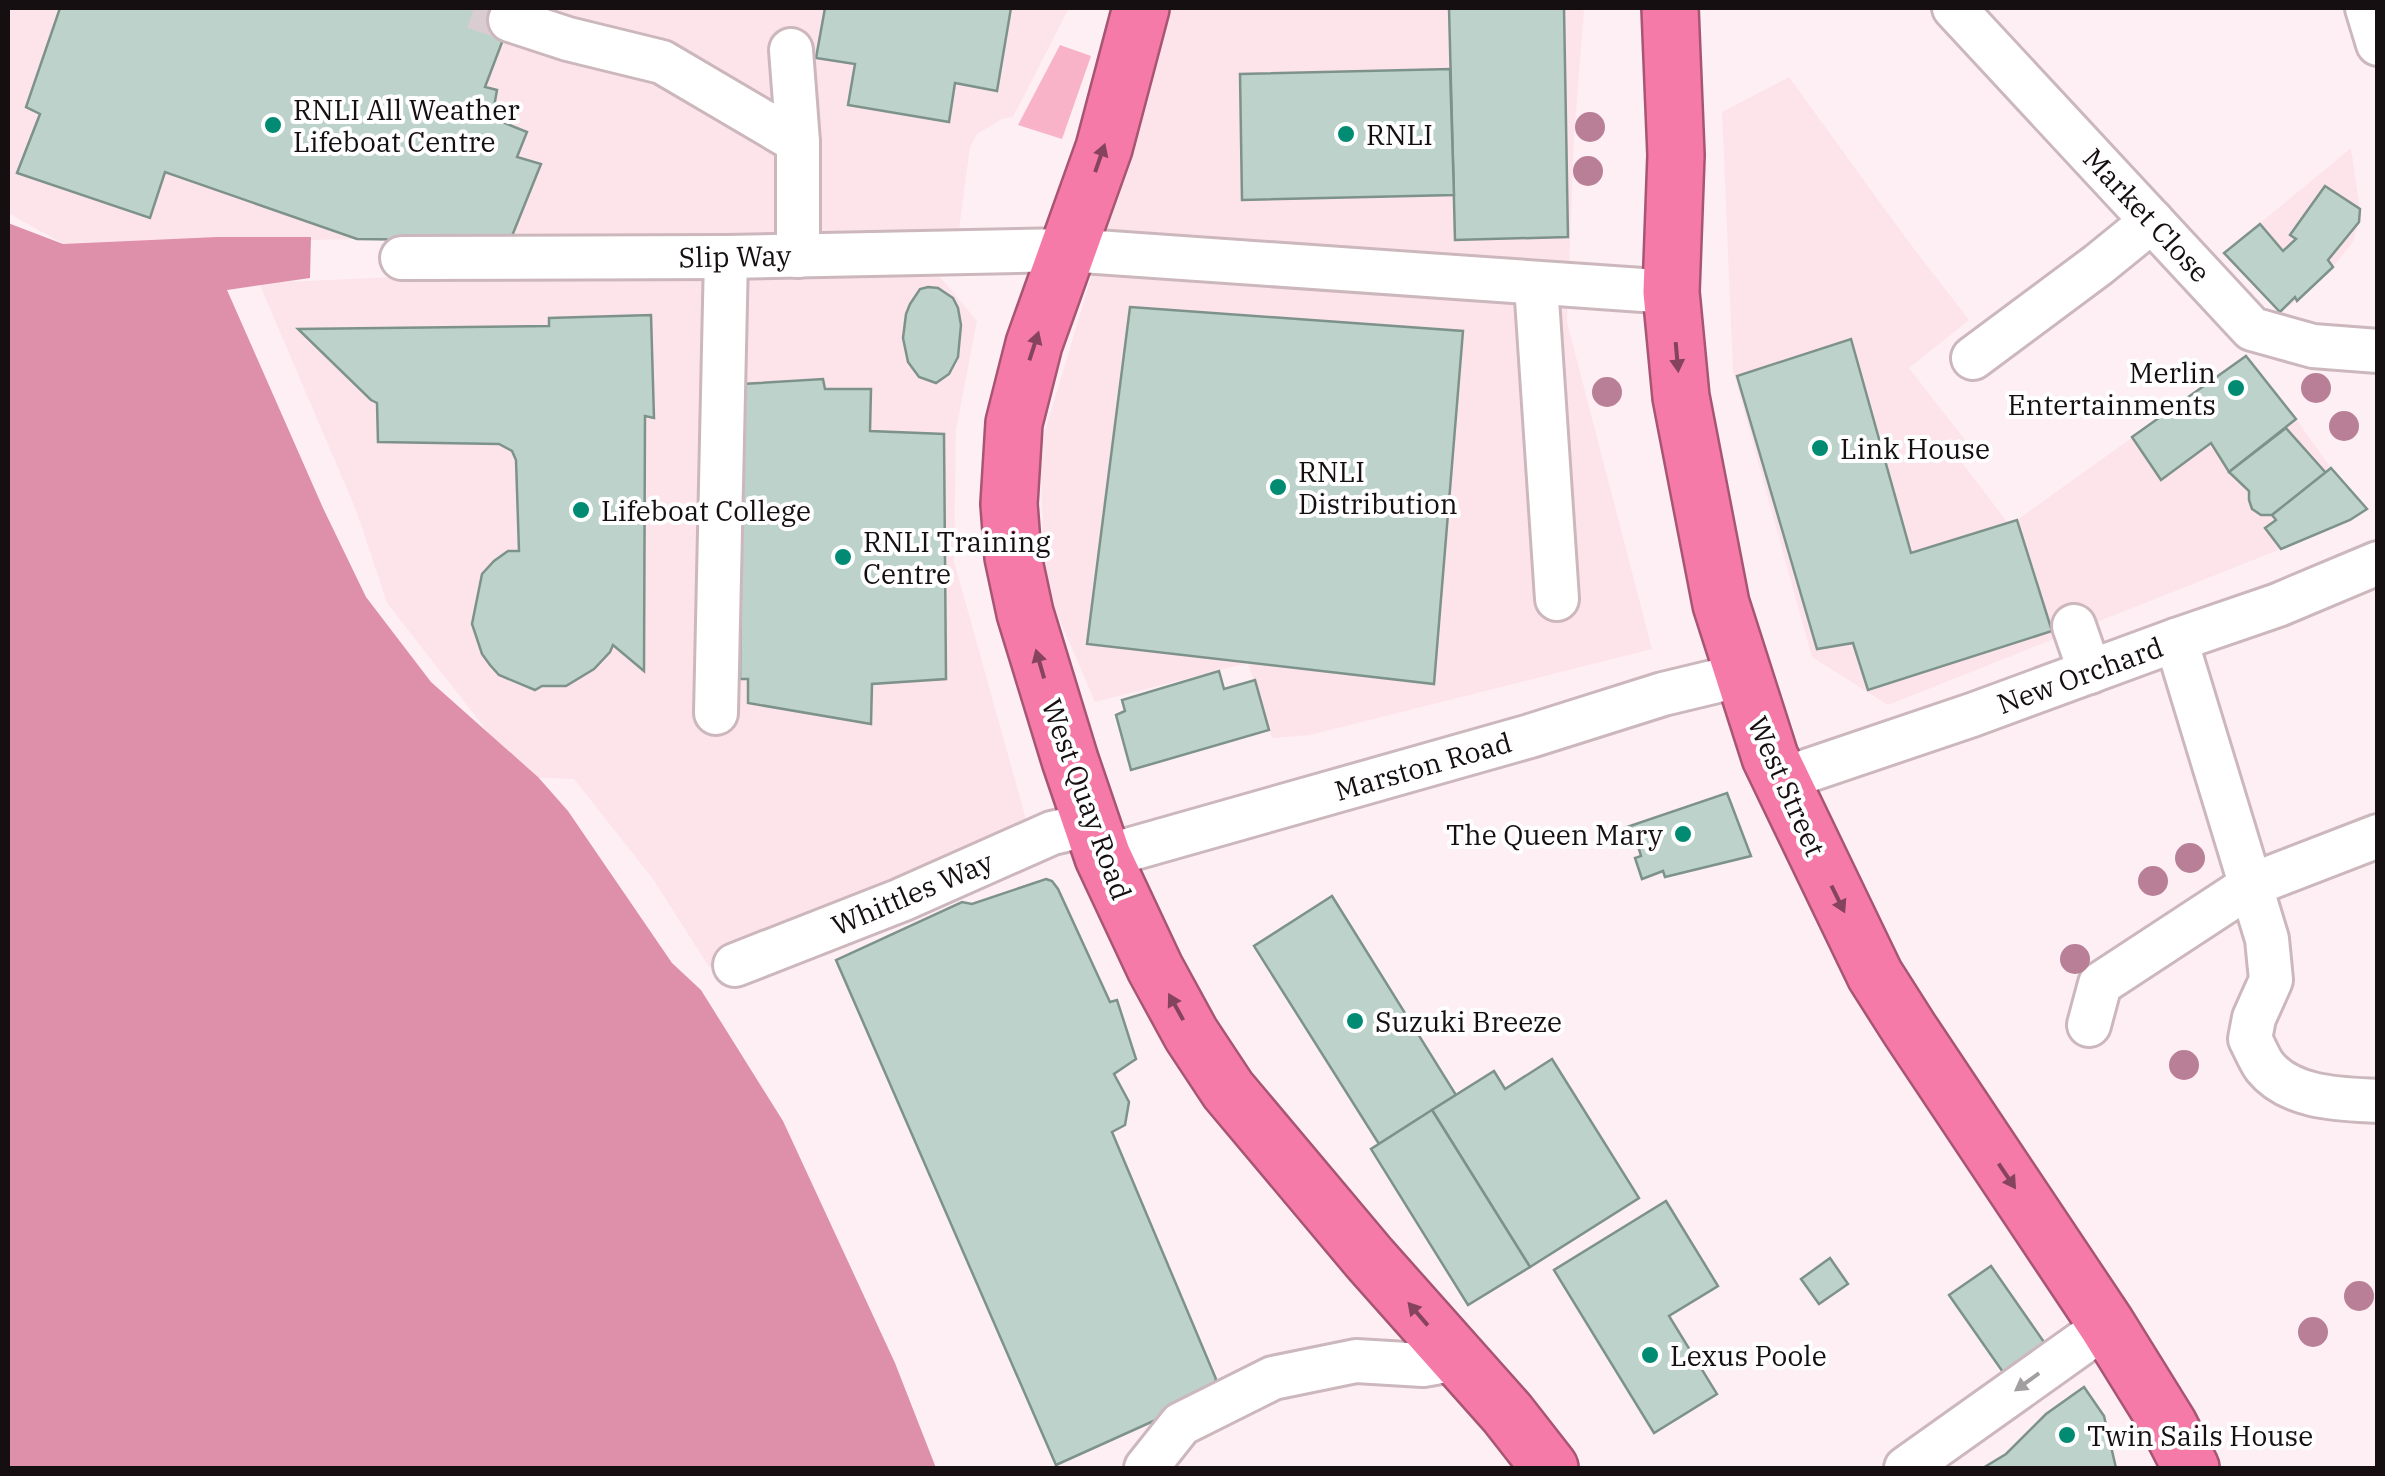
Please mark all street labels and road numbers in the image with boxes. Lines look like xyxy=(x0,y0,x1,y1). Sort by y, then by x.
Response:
street label: Market Close xyxy=(2075,140,2219,290)
street label: Slip Way xyxy=(678,237,792,275)
street label: New Orchard xyxy=(1992,628,2168,722)
street label: West Quay Road xyxy=(1033,693,1141,905)
street label: West Street xyxy=(1740,710,1834,862)
street label: Marston Road xyxy=(1330,723,1516,809)
street label: Whittles Way xyxy=(826,842,998,944)

